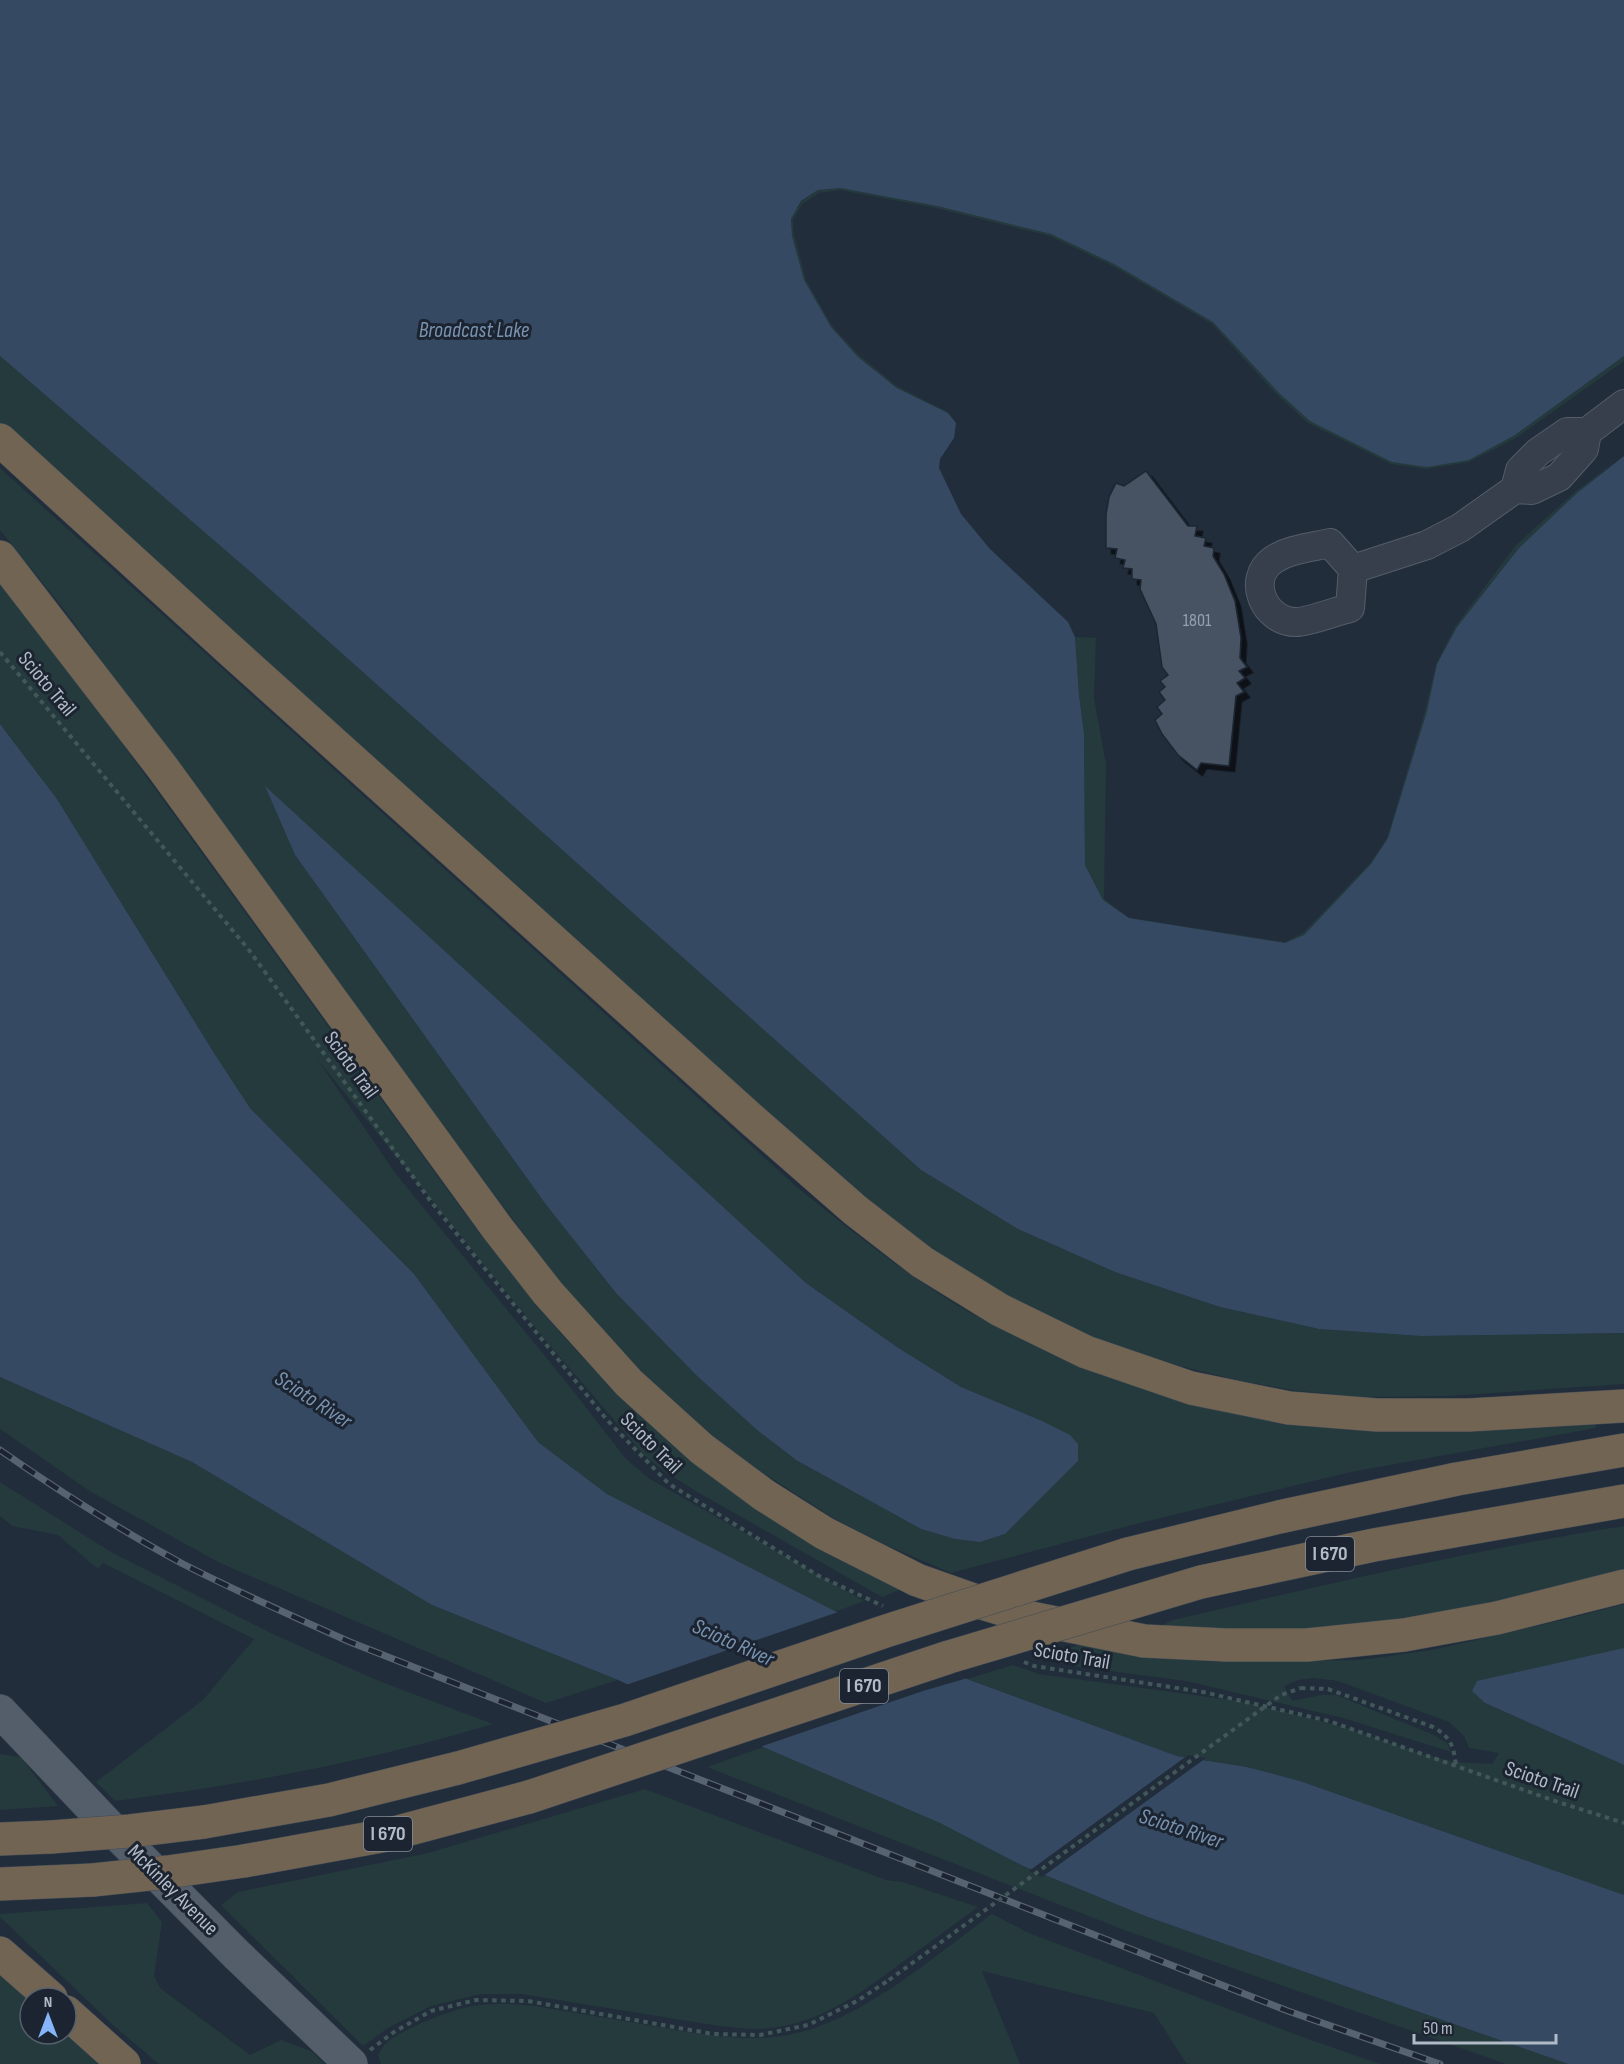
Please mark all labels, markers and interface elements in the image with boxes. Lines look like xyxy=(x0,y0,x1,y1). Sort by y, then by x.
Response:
water label: Broadcast Lake xyxy=(419,317,530,344)
house number: 1801 xyxy=(1183,610,1212,631)
street label: Scioto Trail xyxy=(13,647,81,721)
street label: Scioto Trail xyxy=(318,1027,384,1103)
water label: Scioto River xyxy=(269,1365,357,1435)
street label: Scioto Trail xyxy=(615,1407,687,1479)
road number: I 670 xyxy=(1306,1537,1354,1571)
water label: Scioto River xyxy=(688,1613,779,1673)
street label: Scioto Trail xyxy=(1032,1637,1112,1675)
road number: I 670 xyxy=(840,1669,888,1703)
street label: Scioto Trail xyxy=(1502,1756,1582,1804)
water label: Scioto River xyxy=(1136,1803,1227,1855)
road number: I 670 xyxy=(364,1817,412,1851)
street label: McKinley Avenue xyxy=(122,1839,224,1941)
north arrow xyxy=(18,1986,78,2046)
text: N xyxy=(44,1993,52,2012)
scale bar xyxy=(1414,2007,1556,2045)
text: 50 m xyxy=(1423,2018,1453,2039)

